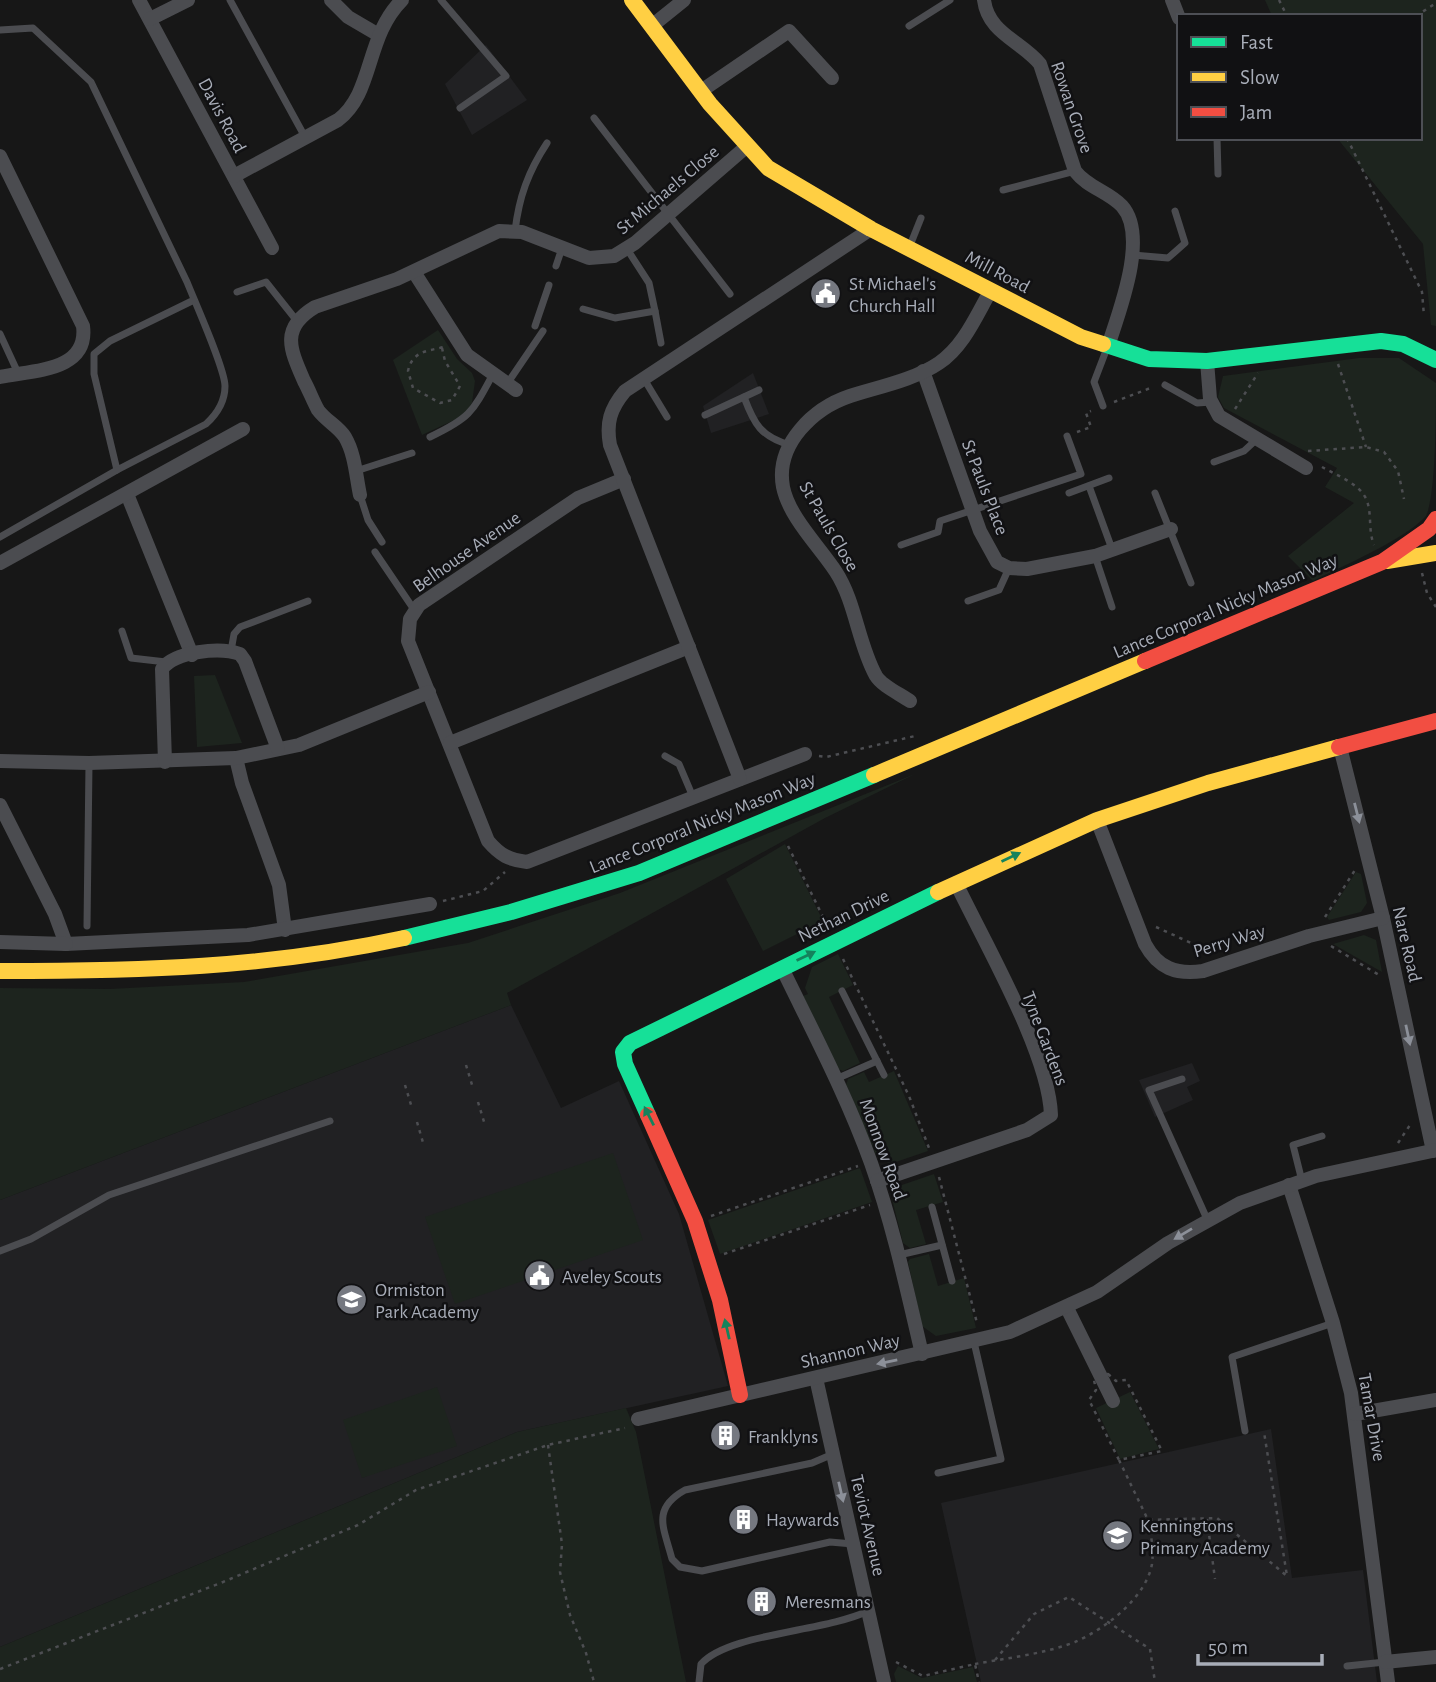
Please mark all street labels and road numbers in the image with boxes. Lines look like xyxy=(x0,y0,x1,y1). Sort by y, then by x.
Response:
street label: Rowan Grove xyxy=(1047,59,1096,156)
street label: Davis Road xyxy=(194,75,249,156)
street label: St Michaels Close xyxy=(613,142,723,238)
street label: Mill Road xyxy=(962,248,1033,297)
street label: St Pauls Place xyxy=(958,437,1011,538)
street label: St Pauls Close xyxy=(795,478,862,575)
street label: Belhouse Avenue xyxy=(410,508,524,596)
street label: Lance Corporal Nicky Mason Way xyxy=(1111,550,1341,662)
street label: Lance Corporal Nicky Mason Way xyxy=(587,769,818,877)
street label: Nethan Drive xyxy=(795,886,892,946)
street label: Nare Road xyxy=(1389,905,1424,984)
street label: Perry Way xyxy=(1191,922,1268,961)
street label: Tyne Gardens xyxy=(1018,989,1071,1088)
street label: Monnow Road xyxy=(856,1096,910,1203)
street label: Shannon Way xyxy=(799,1331,902,1372)
street label: Tamar Drive xyxy=(1354,1372,1389,1463)
street label: Teviot Avenue xyxy=(847,1473,888,1578)

